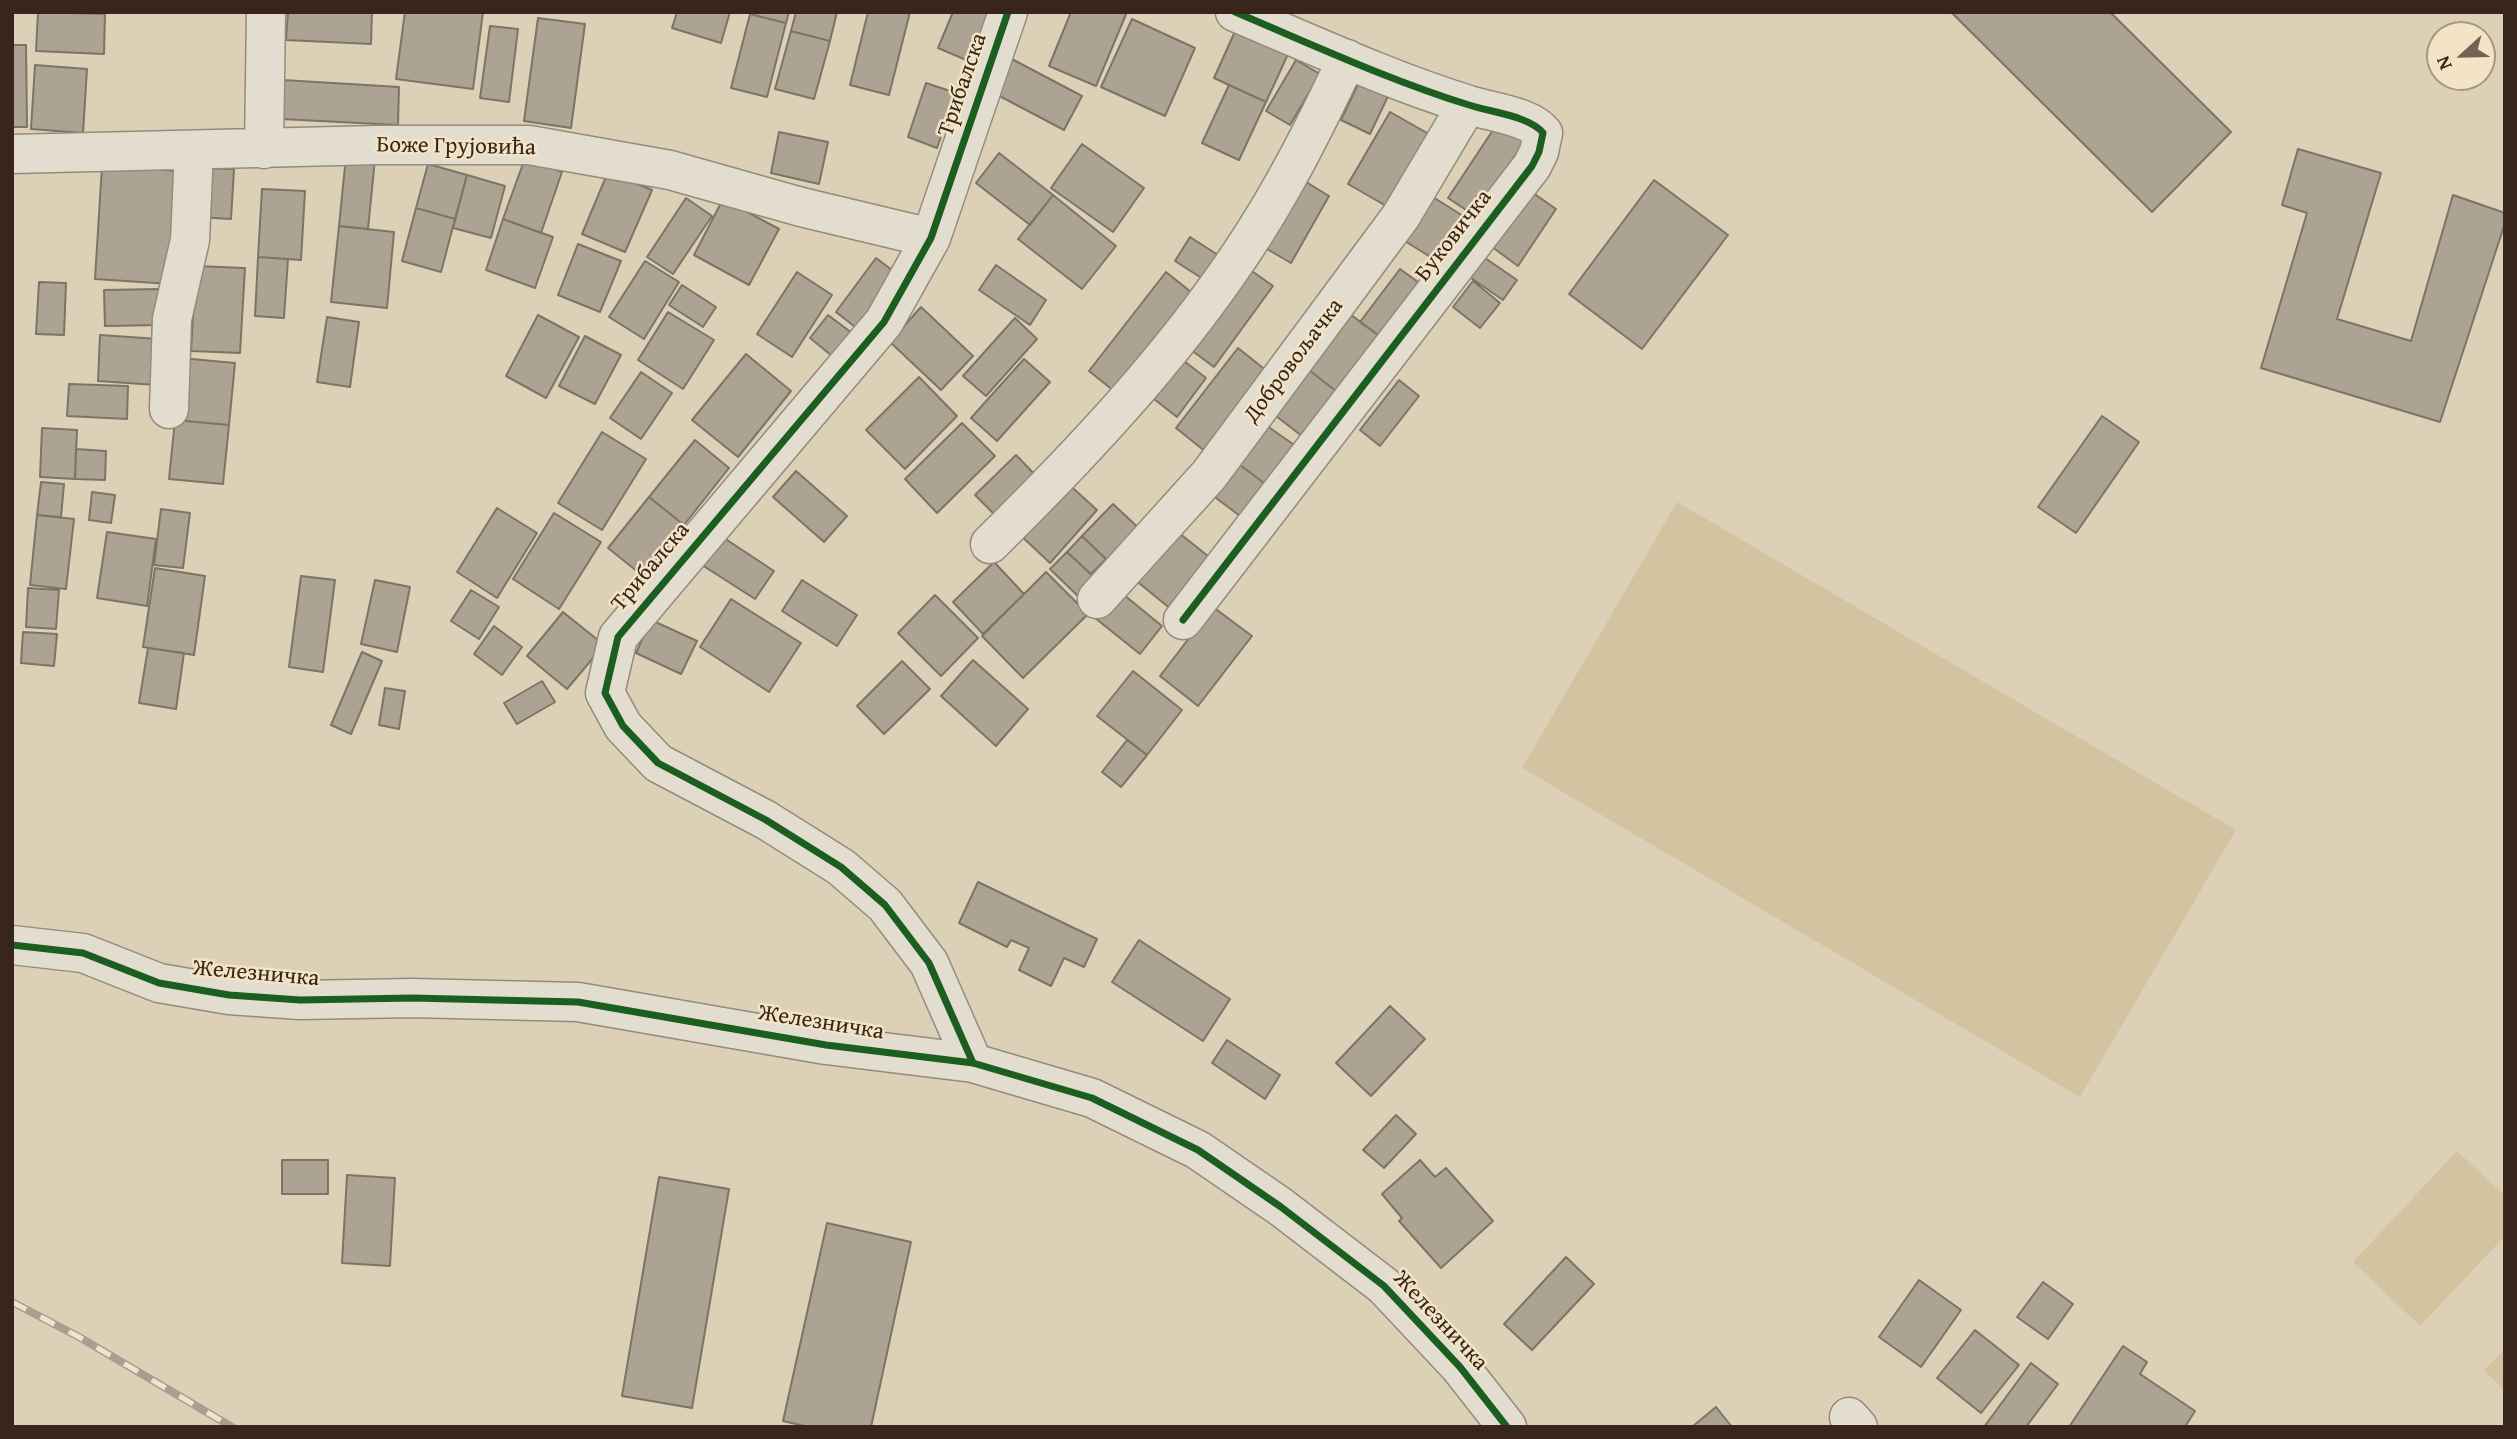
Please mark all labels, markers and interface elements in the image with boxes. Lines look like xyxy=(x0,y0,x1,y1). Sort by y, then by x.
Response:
north arrow xyxy=(2426,21,2496,91)
street label: Трибалска xyxy=(932,30,994,140)
text: N xyxy=(2428,52,2459,74)
street label: Боже Грујовића xyxy=(376,132,536,162)
street label: Буковичка xyxy=(1410,185,1498,287)
street label: Добровољачка xyxy=(1238,293,1350,429)
street label: Трибалска xyxy=(606,517,696,617)
street label: Железничка xyxy=(192,955,320,993)
street label: Железничка xyxy=(756,999,886,1047)
street label: Железничка xyxy=(1387,1265,1493,1377)

